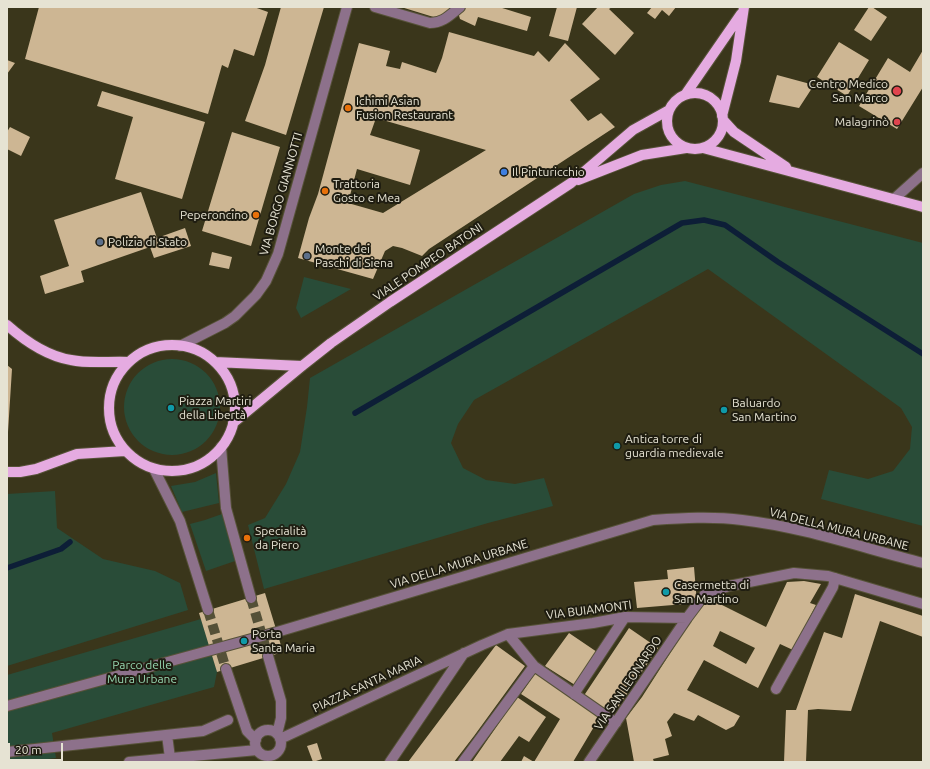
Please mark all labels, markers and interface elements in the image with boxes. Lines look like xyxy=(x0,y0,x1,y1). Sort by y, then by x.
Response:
place label: Centro Medico San Marco xyxy=(809,77,888,105)
marker: Centro Medico San Marco xyxy=(891,85,903,97)
place label: Ichimi Asian Fusion Restaurant xyxy=(356,94,453,122)
marker: Ichimi Asian Fusion Restaurant xyxy=(343,103,353,113)
place label: Malagrinò xyxy=(835,115,889,129)
marker: Malagrinò xyxy=(892,117,902,127)
street label: VIA BORGO GIANNOTTI xyxy=(257,131,305,257)
place label: Il Pinturicchio xyxy=(512,165,585,179)
marker: Il Pinturicchio xyxy=(499,167,509,177)
place label: Trattoria Gosto e Mea xyxy=(333,177,400,205)
marker: Trattoria Gosto e Mea xyxy=(320,186,330,196)
place label: Peperoncino xyxy=(180,208,248,222)
marker: Peperoncino xyxy=(251,210,261,220)
street label: VIALE POMPEO BATONI xyxy=(371,220,485,304)
place label: Polizia di Stato xyxy=(108,235,187,249)
marker: Polizia di Stato xyxy=(95,237,105,247)
place label: Monte dei Paschi di Siena xyxy=(315,242,393,270)
marker: Monte dei Paschi di Siena xyxy=(302,251,312,261)
place label: Piazza Martiri della Libertà xyxy=(179,394,251,422)
place label: Baluardo San Martino xyxy=(732,396,797,424)
marker: Piazza Martiri della Libertà xyxy=(166,403,176,413)
marker: Baluardo San Martino xyxy=(719,405,729,415)
place label: Antica torre di guardia medievale xyxy=(625,432,724,460)
marker: Antica torre di guardia medievale xyxy=(612,441,622,451)
street label: VIA DELLA MURA URBANE xyxy=(768,505,910,553)
place label: Specialità da Piero xyxy=(255,524,307,552)
marker: Specialità da Piero xyxy=(242,533,252,543)
street label: VIA DELLA MURA URBANE xyxy=(389,536,529,592)
place label: Casermetta di San Martino xyxy=(674,578,749,606)
marker: Casermetta di San Martino xyxy=(661,587,671,597)
street label: VIA BUIAMONTI xyxy=(545,598,633,622)
place label: Porta Santa Maria xyxy=(252,627,315,655)
street label: VIA SAN LEONARDO xyxy=(591,633,665,733)
marker: Porta Santa Maria xyxy=(239,636,249,646)
street label: PIAZZA SANTA MARIA xyxy=(310,652,424,716)
park label: Parco delle Mura Urbane xyxy=(107,658,177,686)
scale bar xyxy=(10,735,65,761)
text: 20 m xyxy=(15,743,42,756)

